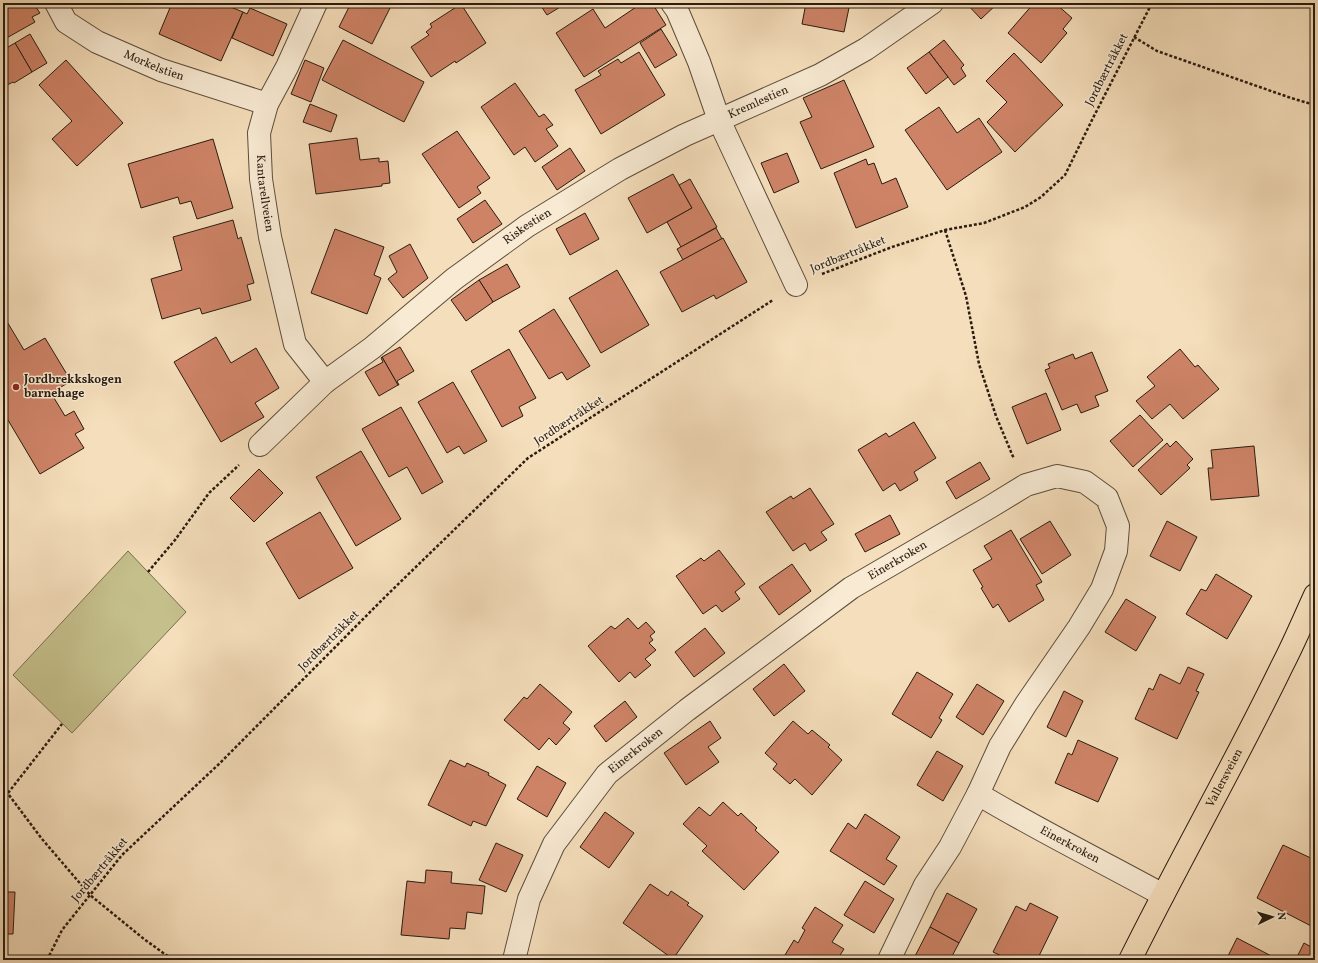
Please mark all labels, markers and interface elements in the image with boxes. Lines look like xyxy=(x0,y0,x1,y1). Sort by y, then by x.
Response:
street label: Jordbærtråkket xyxy=(1082,31,1132,109)
street label: Morkelstien xyxy=(121,47,186,85)
street label: Kremlestien xyxy=(725,82,791,123)
street label: Kantarellveien xyxy=(252,154,277,233)
street label: Riskestien xyxy=(500,205,555,249)
street label: Jordbærtråkket xyxy=(808,233,888,277)
place label: Jordbrekkskogen barnehage xyxy=(23,372,122,402)
marker: Jordbrekkskogen barnehage xyxy=(11,382,21,392)
street label: Jordbærtråkket xyxy=(531,392,607,450)
street label: Einerkroken xyxy=(865,537,930,584)
street label: Jordbærtråkket xyxy=(295,607,363,675)
street label: Einerkroken xyxy=(605,724,667,778)
street label: Vallersveien xyxy=(1203,746,1247,810)
street label: Einerkroken xyxy=(1037,823,1102,868)
street label: Jordbærtråkket xyxy=(68,834,132,906)
north arrow xyxy=(1252,897,1292,937)
text: N xyxy=(1273,912,1288,921)

